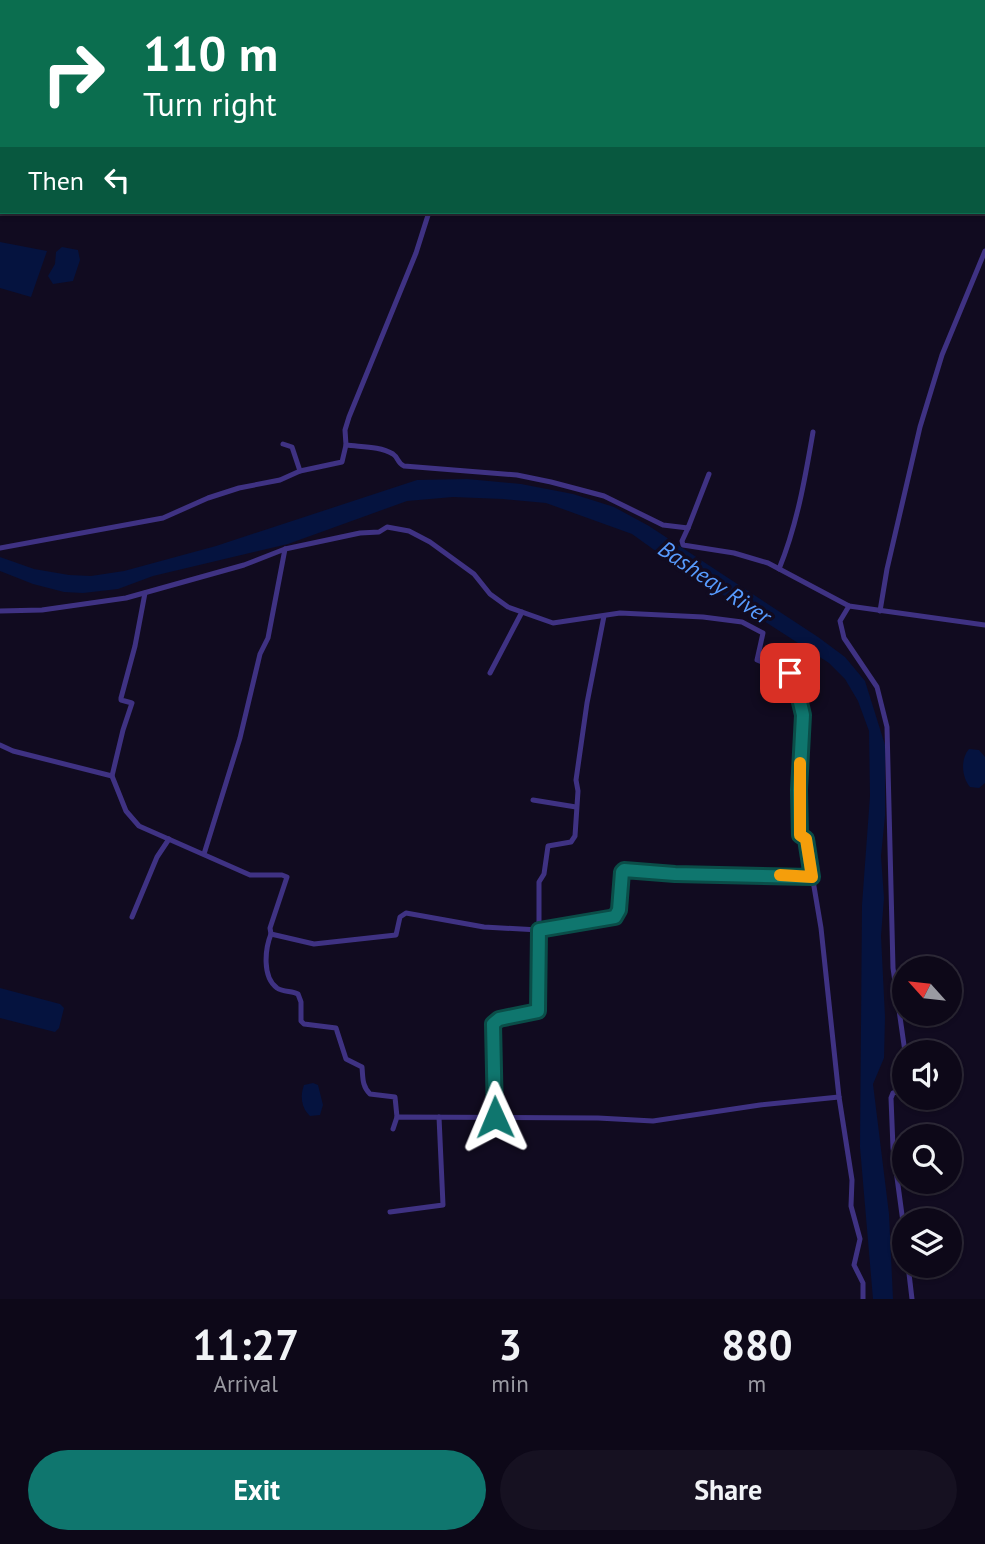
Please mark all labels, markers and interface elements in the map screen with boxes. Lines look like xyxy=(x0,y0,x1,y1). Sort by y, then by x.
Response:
text: 110 m xyxy=(143,21,278,85)
icon: right xyxy=(28,28,119,119)
text: Turn right xyxy=(143,83,277,125)
icon: left xyxy=(98,161,136,199)
text: Then xyxy=(28,164,84,197)
water label: Basheay River xyxy=(653,534,778,631)
pin xyxy=(760,643,820,703)
icon: arrive xyxy=(771,654,809,692)
north arrow xyxy=(892,956,962,1026)
map controls xyxy=(892,956,962,1278)
button: sound xyxy=(892,1040,962,1110)
position arrow xyxy=(458,1080,532,1154)
button: search xyxy=(892,1124,962,1194)
button: layers xyxy=(892,1208,962,1278)
text: 11:27 xyxy=(192,1317,299,1372)
text: 3 xyxy=(498,1317,522,1372)
text: 880 xyxy=(721,1317,793,1372)
text: Arrival xyxy=(213,1369,278,1398)
text: min xyxy=(491,1369,529,1398)
text: m xyxy=(748,1369,766,1398)
button: Exit xyxy=(28,1450,486,1530)
button: Share xyxy=(500,1450,957,1530)

